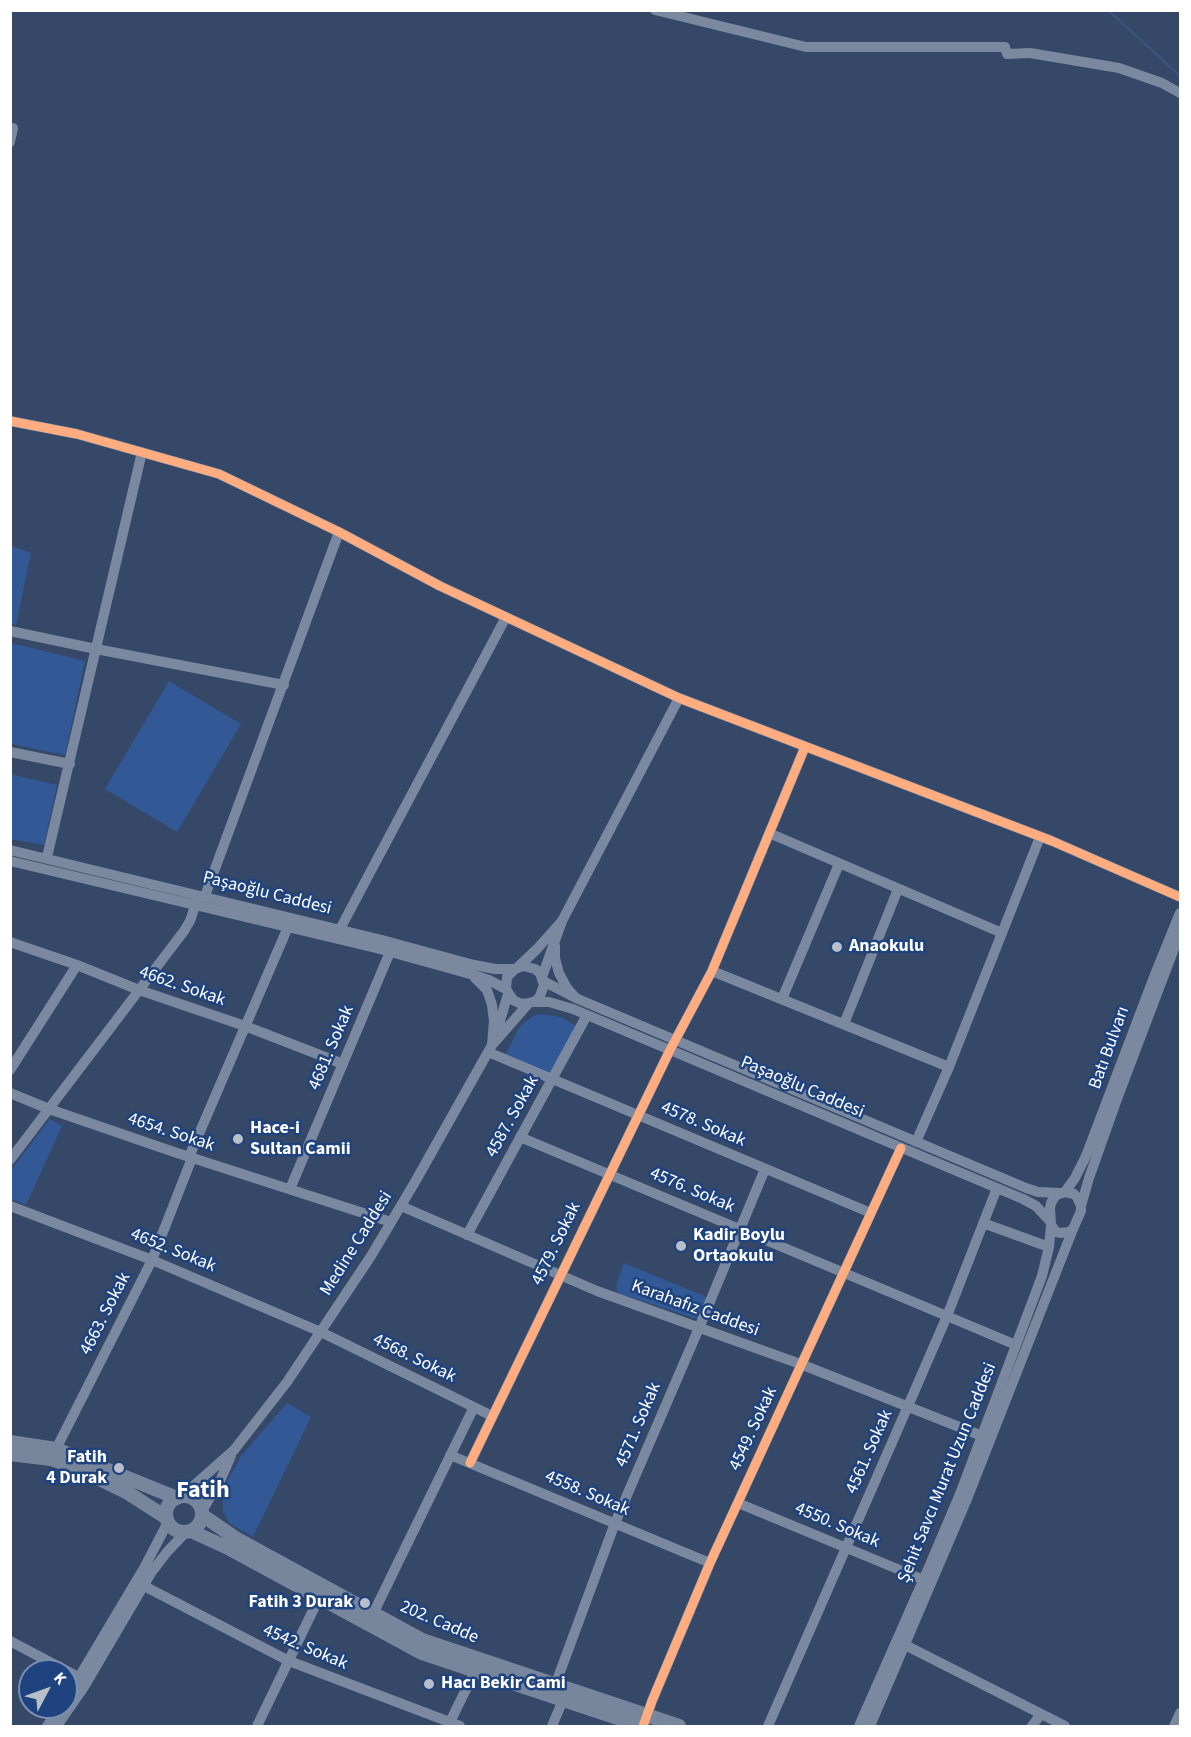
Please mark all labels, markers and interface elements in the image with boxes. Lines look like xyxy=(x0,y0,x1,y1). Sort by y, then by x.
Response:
street label: Paşaoğlu Caddesi xyxy=(200,868,334,920)
place label: Anaokulu xyxy=(849,936,924,958)
marker: Anaokulu xyxy=(830,940,844,954)
street label: 4662. Sokak xyxy=(136,962,228,1012)
street label: 4681. Sokak xyxy=(304,1002,360,1094)
street label: Batı Bulvarı xyxy=(1085,1004,1135,1092)
street label: Paşaoğlu Caddesi xyxy=(737,1052,867,1124)
street label: 4587. Sokak xyxy=(482,1072,544,1162)
street label: 4578. Sokak xyxy=(657,1097,749,1153)
street label: 4654. Sokak xyxy=(125,1109,217,1157)
place label: Hace-i Sultan Camii xyxy=(250,1118,351,1160)
marker: Hace-i Sultan Camii xyxy=(231,1132,245,1146)
street label: 4576. Sokak xyxy=(646,1163,738,1219)
street label: Medine Caddesi xyxy=(316,1188,398,1300)
street label: 4579. Sokak xyxy=(528,1199,586,1289)
street label: 4652. Sokak xyxy=(127,1224,219,1278)
place label: Kadir Boylu Ortaokulu xyxy=(693,1225,785,1268)
marker: Kadir Boylu Ortaokulu xyxy=(674,1239,688,1253)
street label: 4663. Sokak xyxy=(76,1269,136,1359)
street label: Karahafız Caddesi xyxy=(628,1276,762,1342)
street label: 4568. Sokak xyxy=(369,1330,459,1388)
street label: Şehit Savcı Murat Uzun Caddesi xyxy=(894,1360,1002,1586)
street label: 4571. Sokak xyxy=(611,1379,667,1471)
street label: 4549. Sokak xyxy=(725,1384,783,1474)
street label: 4561. Sokak xyxy=(842,1407,898,1497)
place label: Fatih 4 Durak xyxy=(46,1447,107,1490)
marker: Fatih 4 Durak xyxy=(112,1461,126,1475)
street label: 4558. Sokak xyxy=(541,1466,633,1522)
district label: Fatih xyxy=(176,1478,230,1506)
street label: 4550. Sokak xyxy=(791,1498,883,1554)
place label: Fatih 3 Durak xyxy=(249,1592,353,1614)
marker: Fatih 3 Durak xyxy=(358,1596,372,1610)
street label: 202. Cadde xyxy=(396,1597,482,1649)
street label: 4542. Sokak xyxy=(259,1620,351,1676)
north arrow xyxy=(18,1659,78,1719)
text: K xyxy=(49,1668,72,1689)
place label: Hacı Bekir Cami xyxy=(441,1673,566,1695)
marker: Hacı Bekir Cami xyxy=(422,1677,436,1691)

